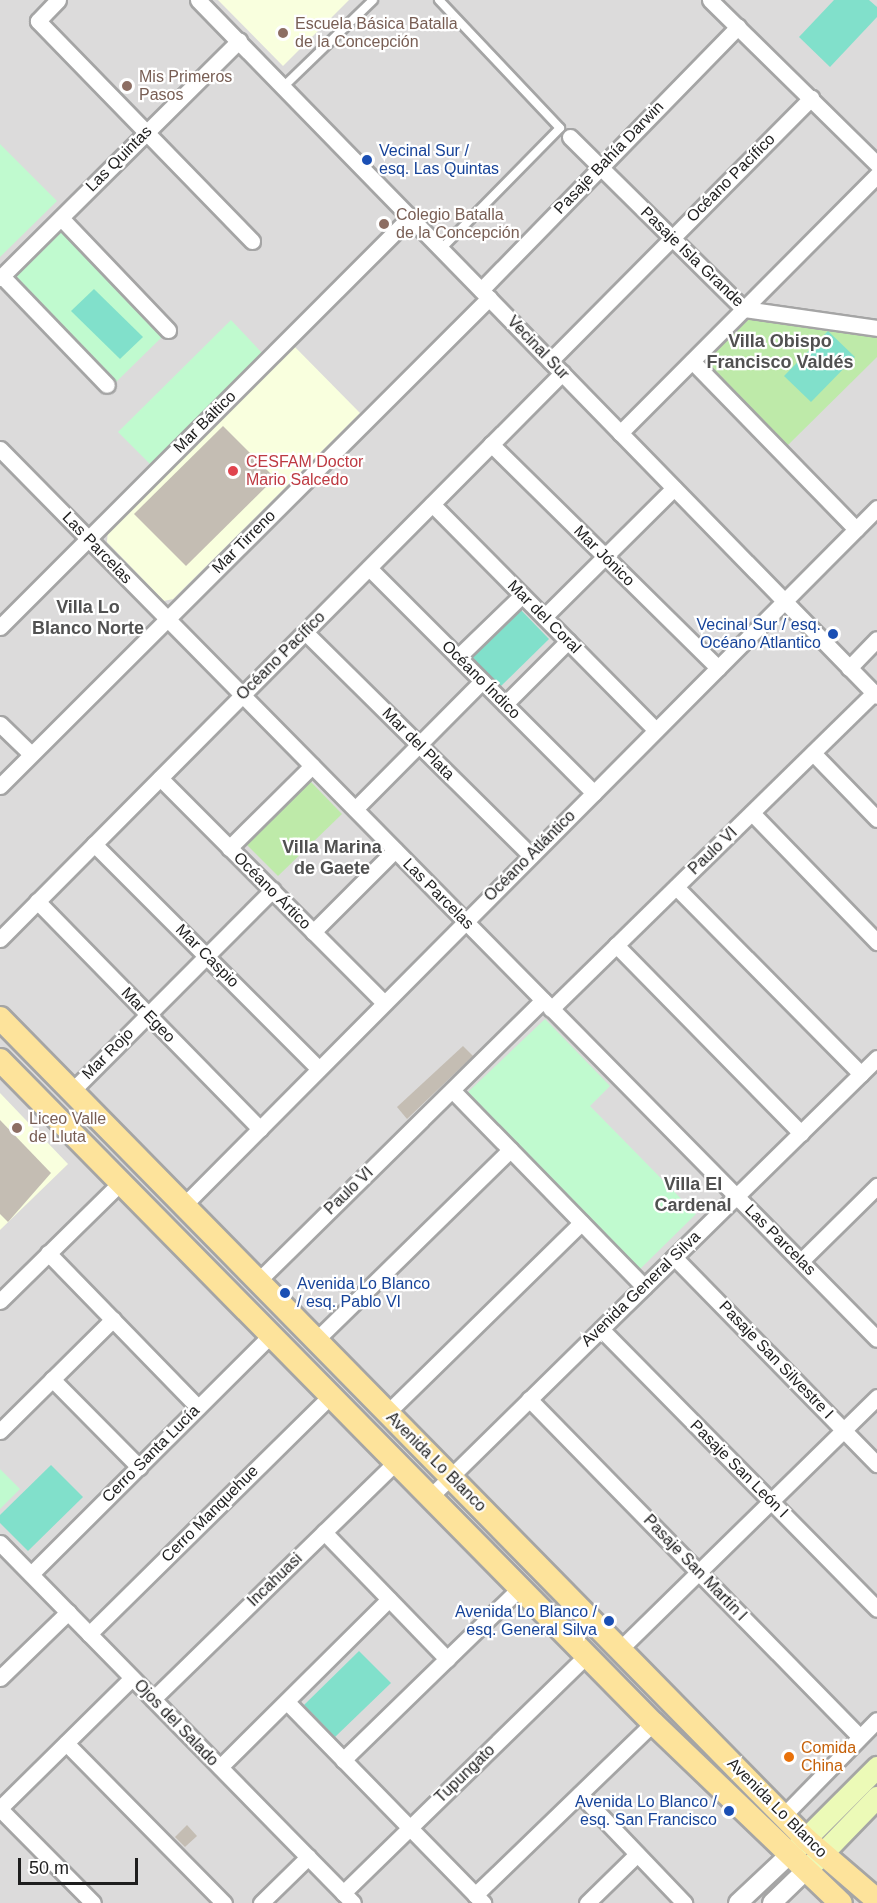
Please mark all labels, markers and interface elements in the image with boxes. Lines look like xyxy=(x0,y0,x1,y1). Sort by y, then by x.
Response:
place label: Escuela Básica Batalla de la Concepción xyxy=(295,14,458,52)
marker: Escuela Básica Batalla de la Concepción xyxy=(276,26,290,40)
place label: Mis Primeros Pasos xyxy=(139,67,232,105)
marker: Mis Primeros Pasos xyxy=(120,79,134,93)
street label: Pasaje Bahía Darwin xyxy=(550,98,668,218)
street label: Las Quintas xyxy=(82,122,156,196)
street label: Océano Pacífico xyxy=(683,130,779,226)
place label: Vecinal Sur / esq. Las Quintas xyxy=(379,141,499,179)
marker: Vecinal Sur / esq. Las Quintas xyxy=(360,153,374,167)
street label: Pasaje Isla Grande xyxy=(636,203,748,311)
place label: Colegio Batalla de la Concepción xyxy=(396,205,520,243)
marker: Colegio Batalla de la Concepción xyxy=(377,217,391,231)
street label: Vecinal Sur xyxy=(503,312,573,384)
district label: Villa Obispo Francisco Valdés xyxy=(706,331,854,374)
street label: Mar Báltico xyxy=(170,387,240,457)
place label: CESFAM Doctor Mario Salcedo xyxy=(246,452,363,490)
marker: CESFAM Doctor Mario Salcedo xyxy=(224,462,242,480)
street label: Mar Tirreno xyxy=(208,506,280,578)
street label: Las Parcelas xyxy=(58,508,136,588)
street label: Mar Jónico xyxy=(570,522,638,590)
street label: Mar del Coral xyxy=(503,576,585,658)
district label: Villa Lo Blanco Norte xyxy=(32,597,144,640)
street label: Océano Pacífico xyxy=(233,608,329,704)
place label: Vecinal Sur / esq. Océano Atlantico xyxy=(696,615,821,653)
marker: Vecinal Sur / esq. Océano Atlantico xyxy=(826,627,840,641)
street label: Océano Índico xyxy=(438,637,524,723)
street label: Mar del Plata xyxy=(378,704,458,784)
street label: Océano Atlántico xyxy=(480,806,580,906)
street label: Paulo VI xyxy=(685,823,741,879)
district label: Villa Marina de Gaete xyxy=(282,837,382,880)
street label: Océano Ártico xyxy=(229,848,315,934)
street label: Las Parcelas xyxy=(399,855,477,933)
street label: Mar Caspio xyxy=(171,920,243,992)
street label: Mar Egeo xyxy=(117,983,179,1047)
street label: Mar Rojo xyxy=(78,1024,138,1084)
place label: Liceo Valle de Lluta xyxy=(29,1109,106,1147)
marker: Liceo Valle de Lluta xyxy=(10,1121,24,1135)
street label: Paulo VI xyxy=(321,1163,377,1219)
district label: Villa El Cardenal xyxy=(654,1174,732,1216)
street label: Las Parcelas xyxy=(741,1201,819,1279)
street label: Avenida General Silva xyxy=(577,1227,705,1351)
place label: Avenida Lo Blanco / esq. Pablo VI xyxy=(297,1274,430,1312)
marker: Avenida Lo Blanco / esq. Pablo VI xyxy=(278,1286,292,1300)
street label: Pasaje San Silvestre I xyxy=(715,1297,837,1423)
street label: Cerro Santa Lucía xyxy=(98,1401,204,1507)
street label: Avenida Lo Blanco xyxy=(382,1408,490,1516)
street label: Pasaje San León I xyxy=(686,1416,792,1522)
street label: Cerro Manquehue xyxy=(158,1462,262,1566)
street label: Pasaje San Martín I xyxy=(639,1511,751,1625)
street label: Incahuasi xyxy=(244,1549,306,1611)
place label: Avenida Lo Blanco / esq. General Silva xyxy=(455,1602,597,1640)
marker: Avenida Lo Blanco / esq. General Silva xyxy=(602,1614,616,1628)
street label: Ojos del Salado xyxy=(130,1676,222,1770)
place label: Comida China xyxy=(801,1738,856,1776)
street label: Tupungato xyxy=(431,1741,499,1807)
marker: Comida China xyxy=(782,1750,796,1764)
street label: Avenida Lo Blanco xyxy=(723,1754,831,1862)
place label: Avenida Lo Blanco / esq. San Francisco xyxy=(575,1792,717,1830)
marker: Avenida Lo Blanco / esq. San Francisco xyxy=(722,1804,736,1818)
scale bar xyxy=(21,1846,141,1884)
text: 50 m xyxy=(29,1858,69,1878)

